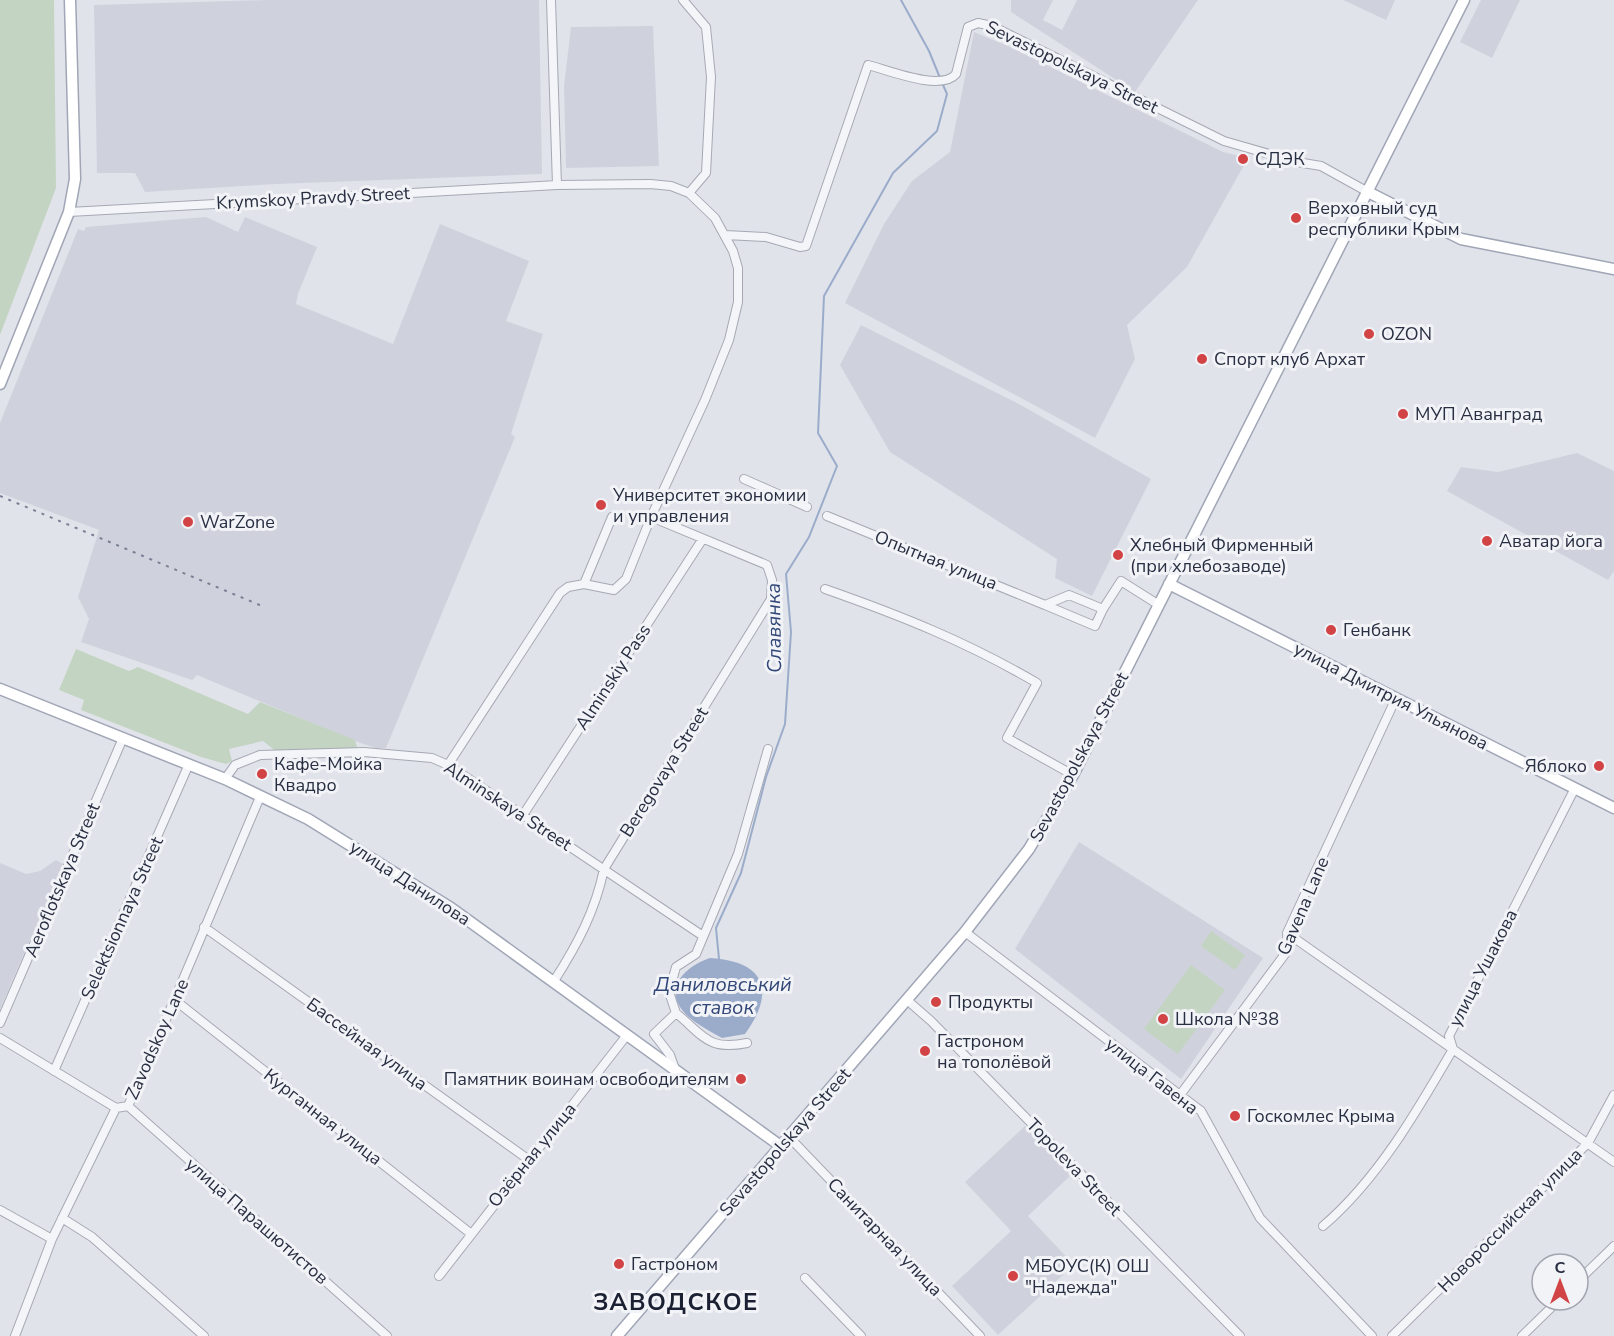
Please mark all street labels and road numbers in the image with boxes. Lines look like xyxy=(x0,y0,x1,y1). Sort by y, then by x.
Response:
street label: Sevastopolskaya Street xyxy=(982,15,1163,120)
street label: Krymskoy Pravdy Street xyxy=(216,181,411,215)
street label: Опытная улица xyxy=(871,524,1001,596)
street label: Alminskiy Pass xyxy=(570,619,656,735)
street label: улица Дмитрия Ульянова xyxy=(1290,636,1492,756)
street label: Sevastopolskaya Street xyxy=(1024,667,1134,846)
street label: Beregovaya Street xyxy=(614,702,714,842)
street label: Alminskaya Street xyxy=(440,756,577,857)
street label: Aeroflotskaya Street xyxy=(19,798,106,961)
street label: Selektsionnaya Street xyxy=(75,832,169,1003)
street label: улица Данилова xyxy=(345,835,475,931)
street label: Gavena Lane xyxy=(1271,853,1335,959)
street label: улица Ушакова xyxy=(1443,905,1523,1031)
street label: Zavodskoy Lane xyxy=(120,975,194,1103)
street label: Бассейная улица xyxy=(302,992,432,1096)
street label: улица Гавена xyxy=(1101,1032,1203,1120)
street label: Sevastopolskaya Street xyxy=(714,1062,857,1221)
street label: Курганная улица xyxy=(259,1063,387,1171)
street label: Озёрная улица xyxy=(482,1098,582,1212)
street label: Topoleva Street xyxy=(1021,1113,1127,1222)
street label: Новороссийская улица xyxy=(1433,1143,1587,1297)
street label: улица Парашютистов xyxy=(181,1152,334,1290)
street label: Санитарная улица xyxy=(822,1173,948,1301)

